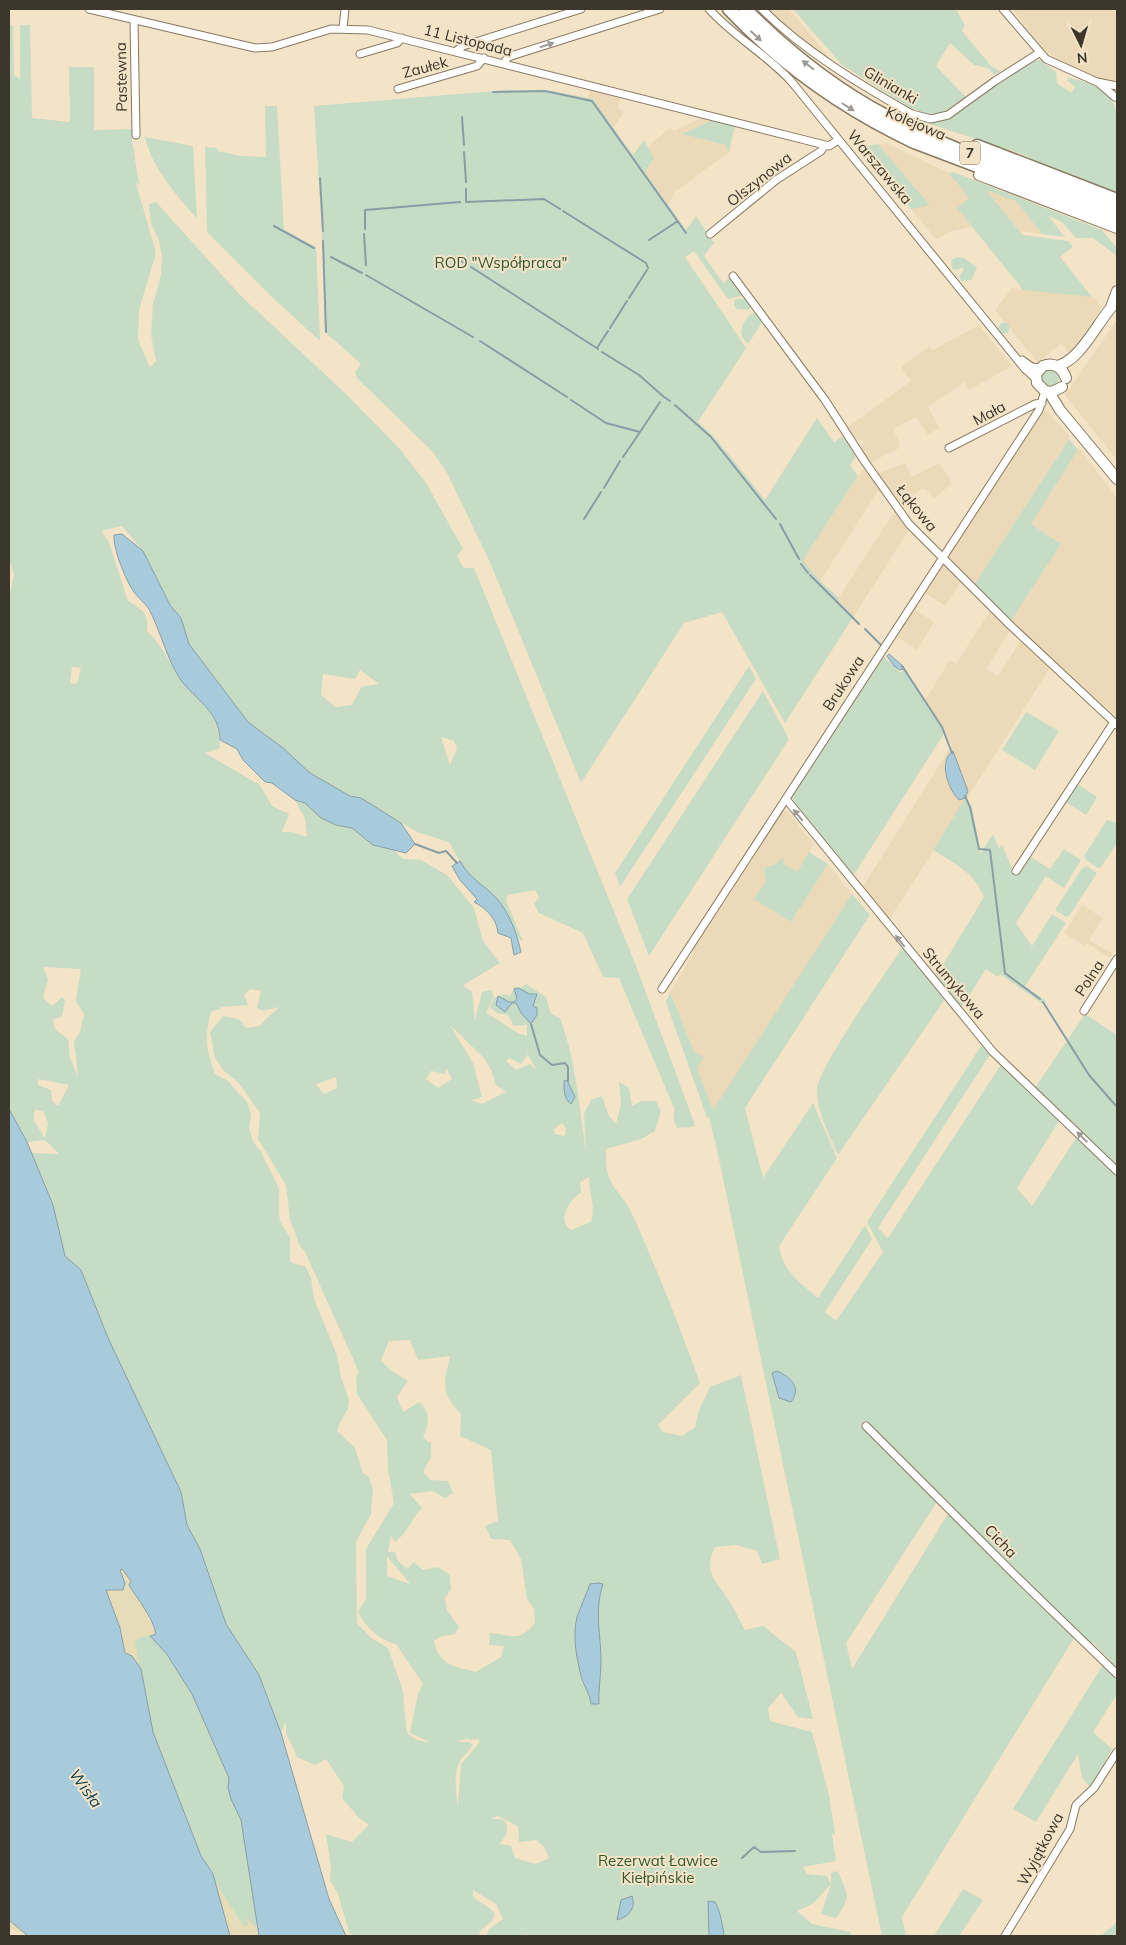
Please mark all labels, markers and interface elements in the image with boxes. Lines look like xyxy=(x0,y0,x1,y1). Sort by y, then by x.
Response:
street label: 11 Listopada xyxy=(422,20,514,60)
north arrow xyxy=(1056,20,1106,70)
one-way arrow xyxy=(750,30,762,42)
one-way arrow xyxy=(540,40,555,48)
street label: Pastewna xyxy=(111,42,131,112)
text: N xyxy=(1076,49,1088,67)
street label: Zaułek xyxy=(400,52,450,82)
one-way arrow xyxy=(802,60,815,71)
street label: Glinianki xyxy=(860,62,922,108)
street label: Kolejowa xyxy=(883,102,949,144)
one-way arrow xyxy=(842,103,855,112)
street label: Warszawska xyxy=(843,126,917,208)
road number: 7 xyxy=(960,142,980,164)
street label: Olszynowa xyxy=(723,148,795,210)
park label: ROD "Współpraca" xyxy=(435,253,567,272)
street label: Mała xyxy=(969,397,1009,429)
street label: Łąkowa xyxy=(892,480,942,535)
street label: Brukowa xyxy=(818,652,868,714)
one-way arrow xyxy=(793,809,804,822)
one-way arrow xyxy=(895,935,906,948)
street label: Strumykowa xyxy=(919,943,989,1023)
street label: Polna xyxy=(1070,956,1108,1000)
one-way arrow xyxy=(1077,1131,1089,1143)
street label: Cicha xyxy=(981,1520,1021,1562)
water label: Wisła xyxy=(65,1765,107,1812)
street label: Wyjątkowa xyxy=(1013,1809,1067,1889)
park label: Rezerwat Ławice Kiełpińskie xyxy=(598,1851,718,1887)

